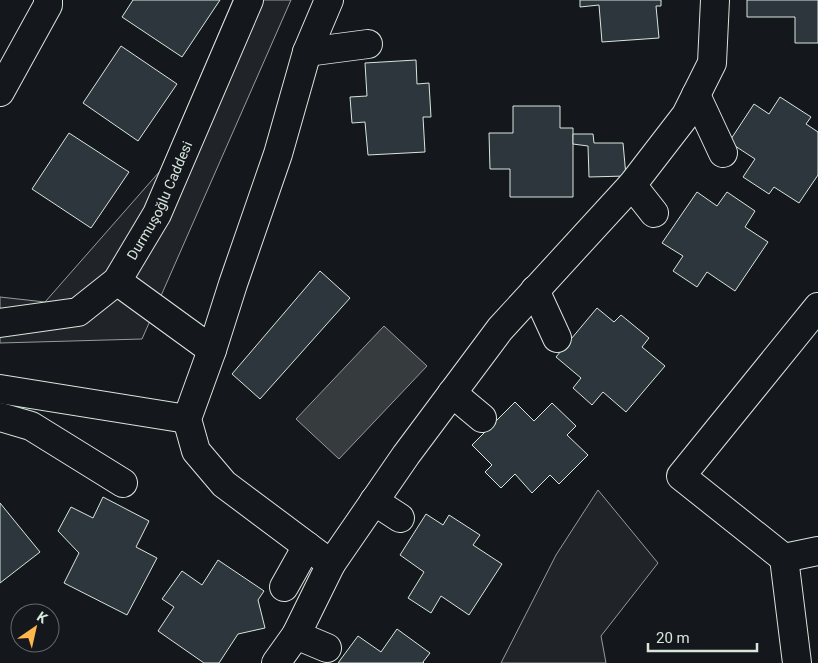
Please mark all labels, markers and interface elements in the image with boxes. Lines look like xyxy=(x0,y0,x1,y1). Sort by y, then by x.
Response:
street label: Durmuşoğlu Caddesi xyxy=(124,139,195,262)
north arrow xyxy=(10,603,60,653)
text: K xyxy=(34,608,51,626)
scale bar xyxy=(648,620,757,652)
text: 20 m xyxy=(656,629,690,647)

